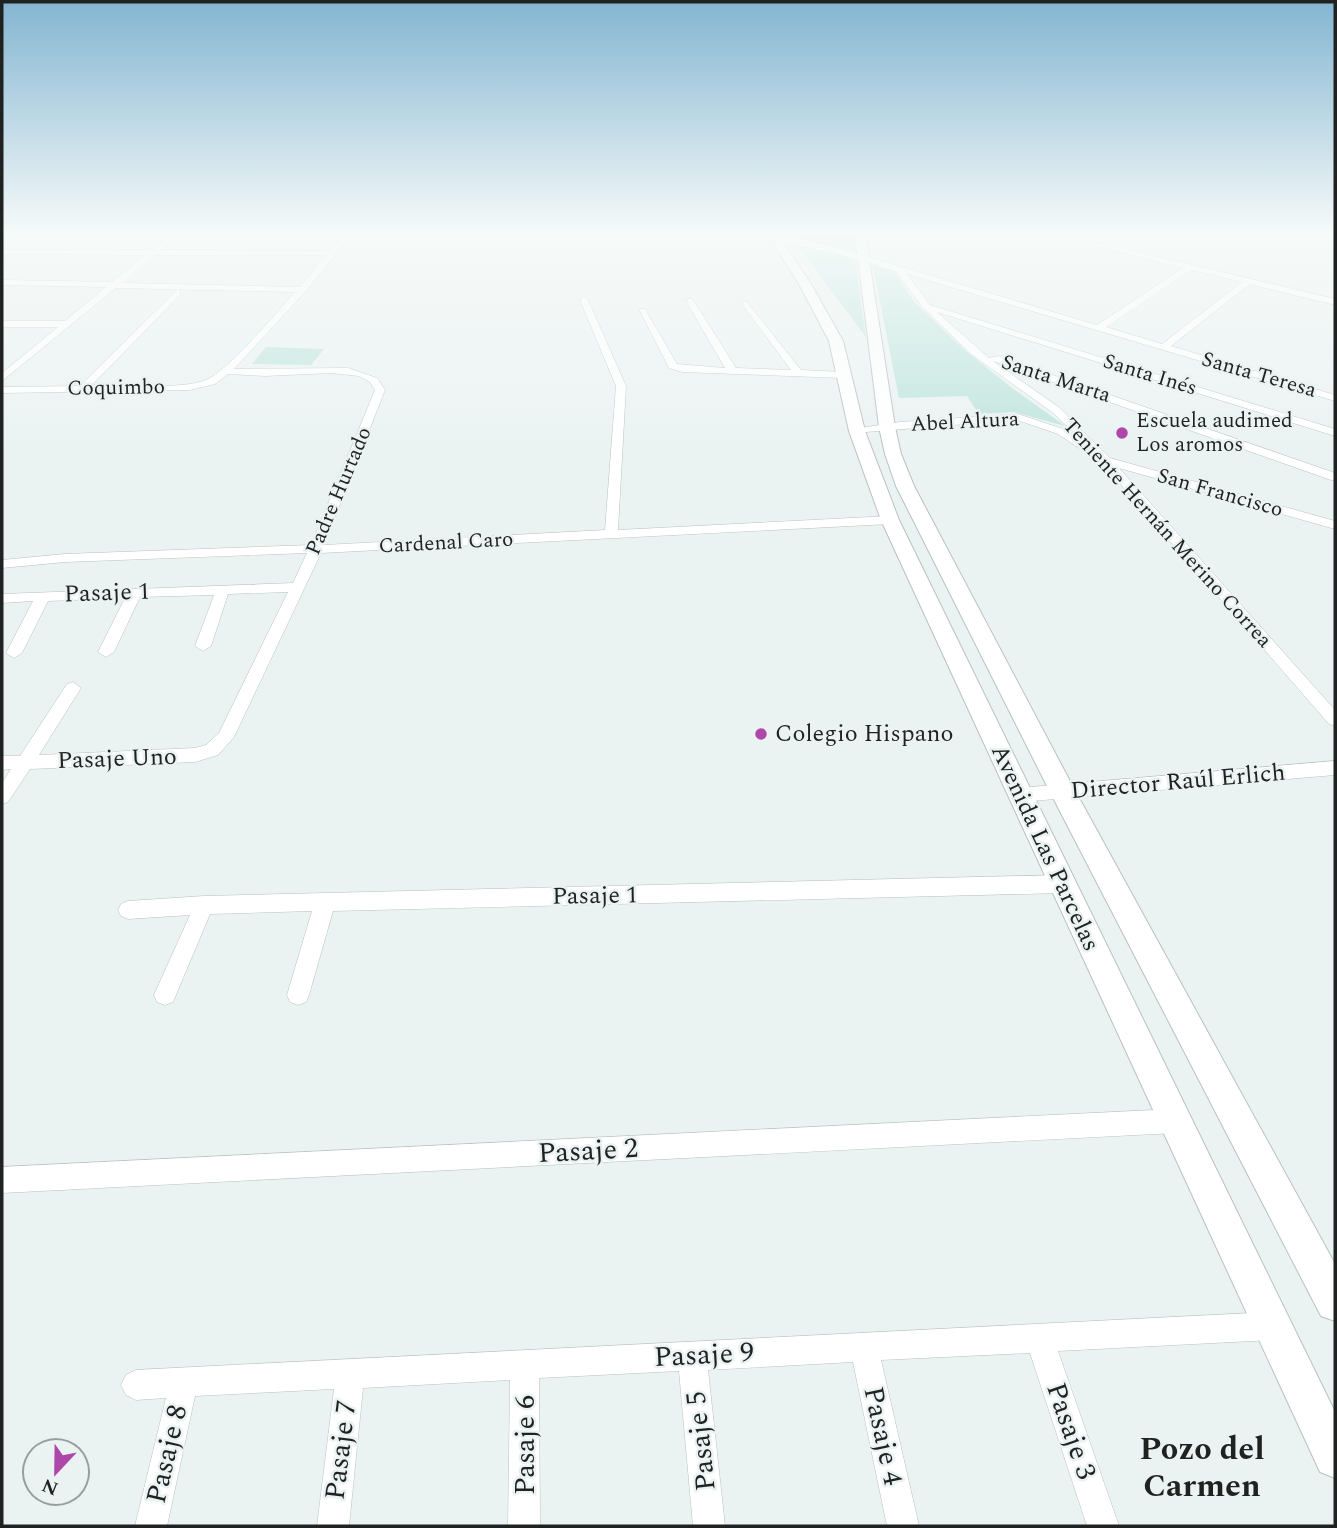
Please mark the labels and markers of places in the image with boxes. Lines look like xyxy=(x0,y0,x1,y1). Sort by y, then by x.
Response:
place label: Escuela audimed Los aromos xyxy=(1136,405,1293,461)
marker: Escuela audimed Los aromos xyxy=(1114,425,1130,441)
place label: Colegio Hispano xyxy=(775,716,953,752)
marker: Colegio Hispano xyxy=(753,726,769,742)

